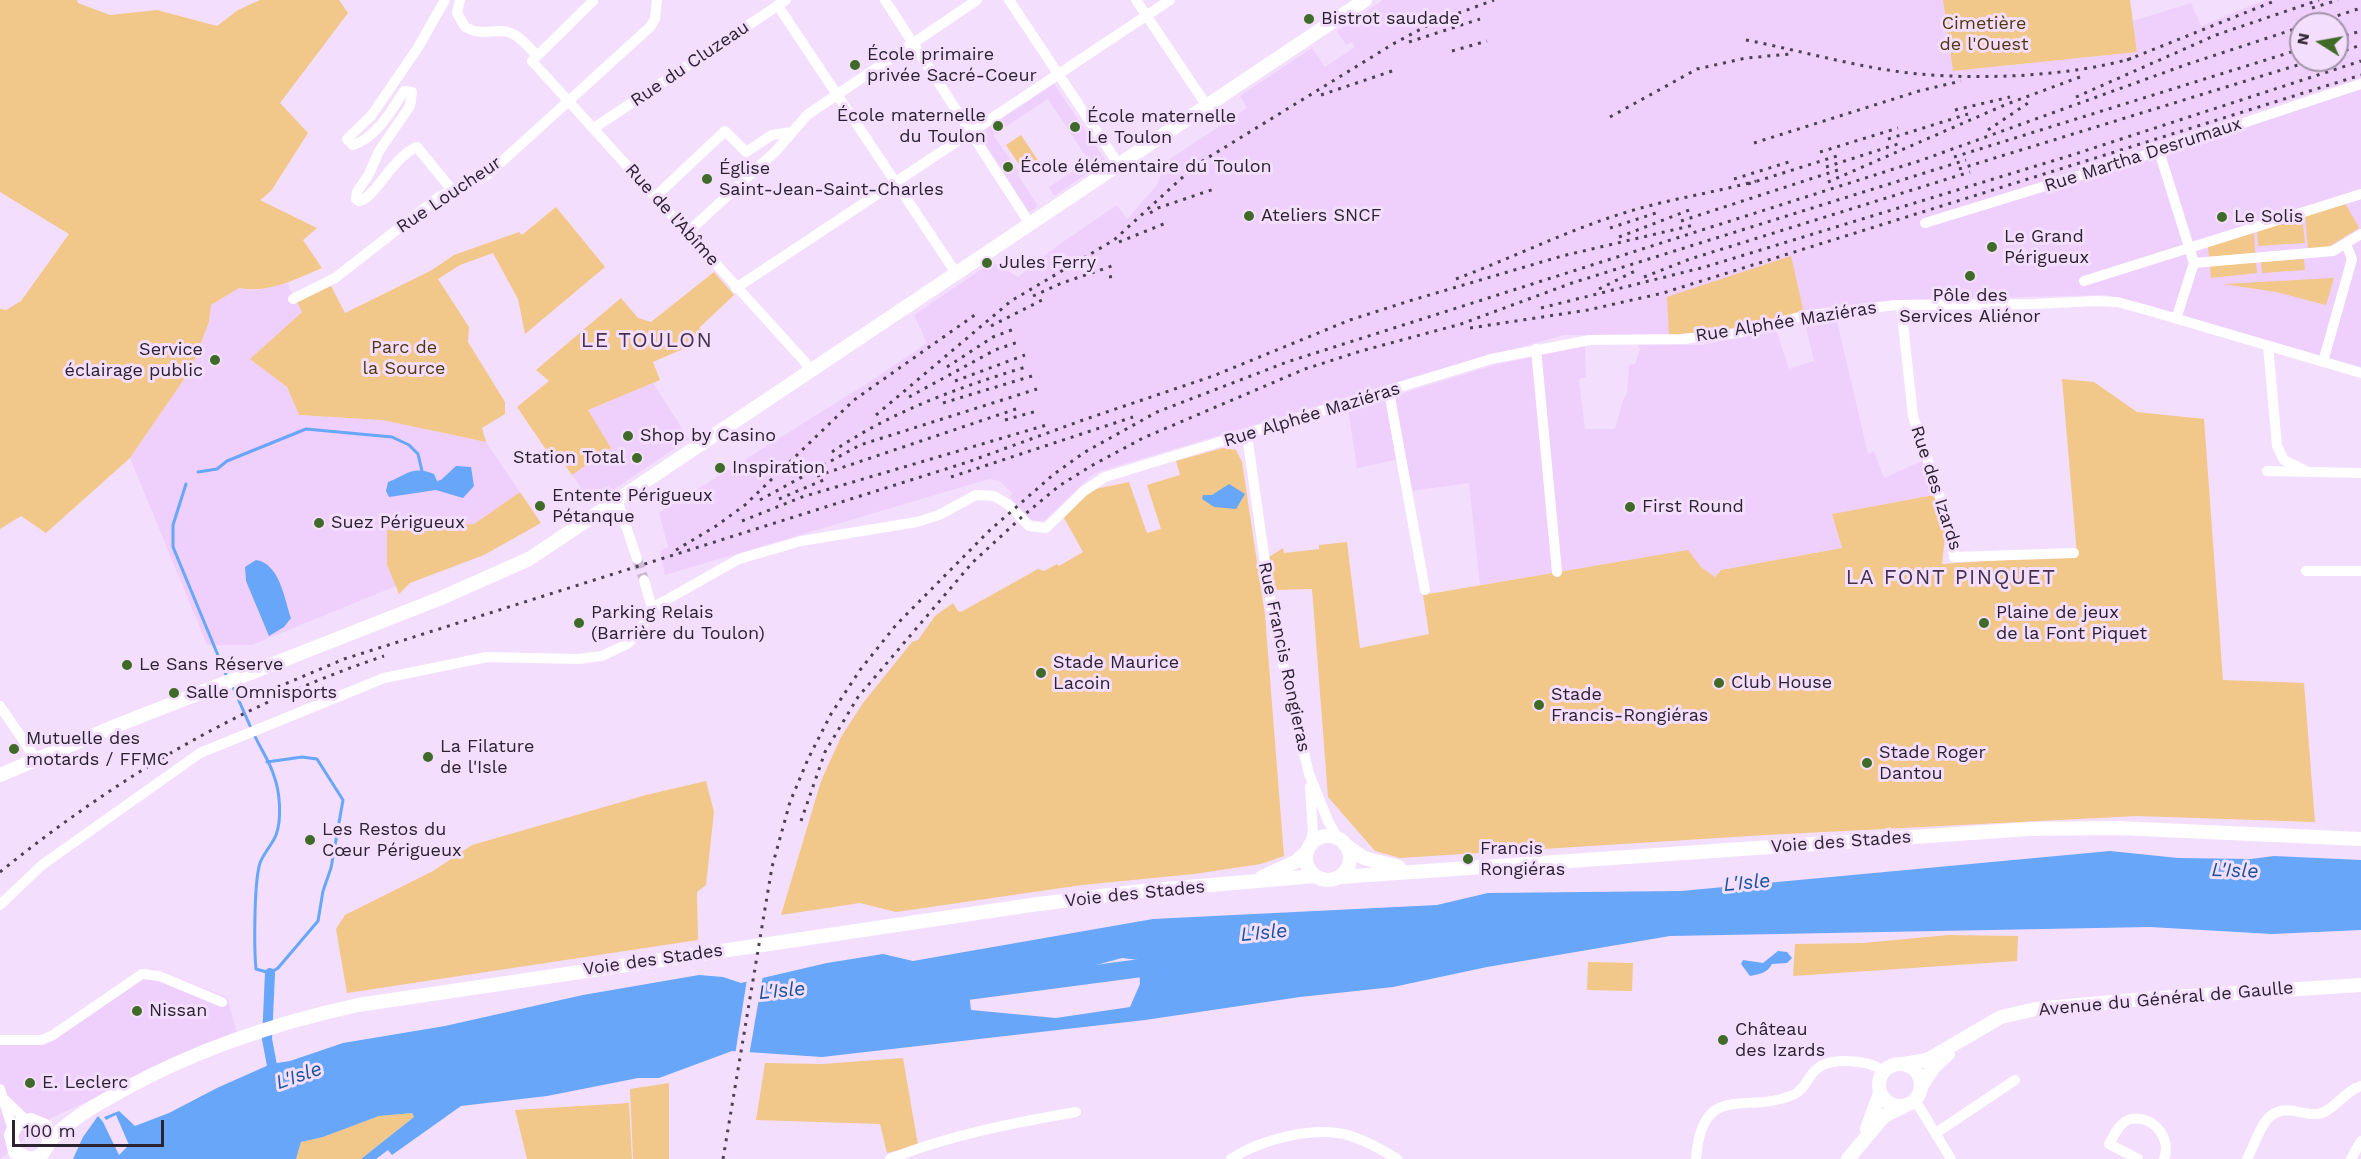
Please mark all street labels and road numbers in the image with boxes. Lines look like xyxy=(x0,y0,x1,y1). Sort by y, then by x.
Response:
street label: Rue du Cluzeau xyxy=(627,16,753,112)
street label: Rue Martha Desrumaux xyxy=(2042,113,2244,197)
street label: Rue Loucheur xyxy=(392,152,506,238)
street label: Rue de l'Abîme xyxy=(620,159,724,271)
street label: Rue Alphée Maziéras xyxy=(1694,297,1878,347)
street label: Rue Alphée Maziéras xyxy=(1221,378,1403,452)
street label: Rue des Izards xyxy=(1906,423,1966,553)
street label: Rue Francis Rongieras xyxy=(1253,560,1315,754)
street label: Voie des Stades xyxy=(1770,826,1912,858)
street label: Voie des Stades xyxy=(1064,876,1206,912)
street label: Voie des Stades xyxy=(582,940,724,980)
street label: Avenue du Général de Gaulle xyxy=(2038,977,2294,1021)

